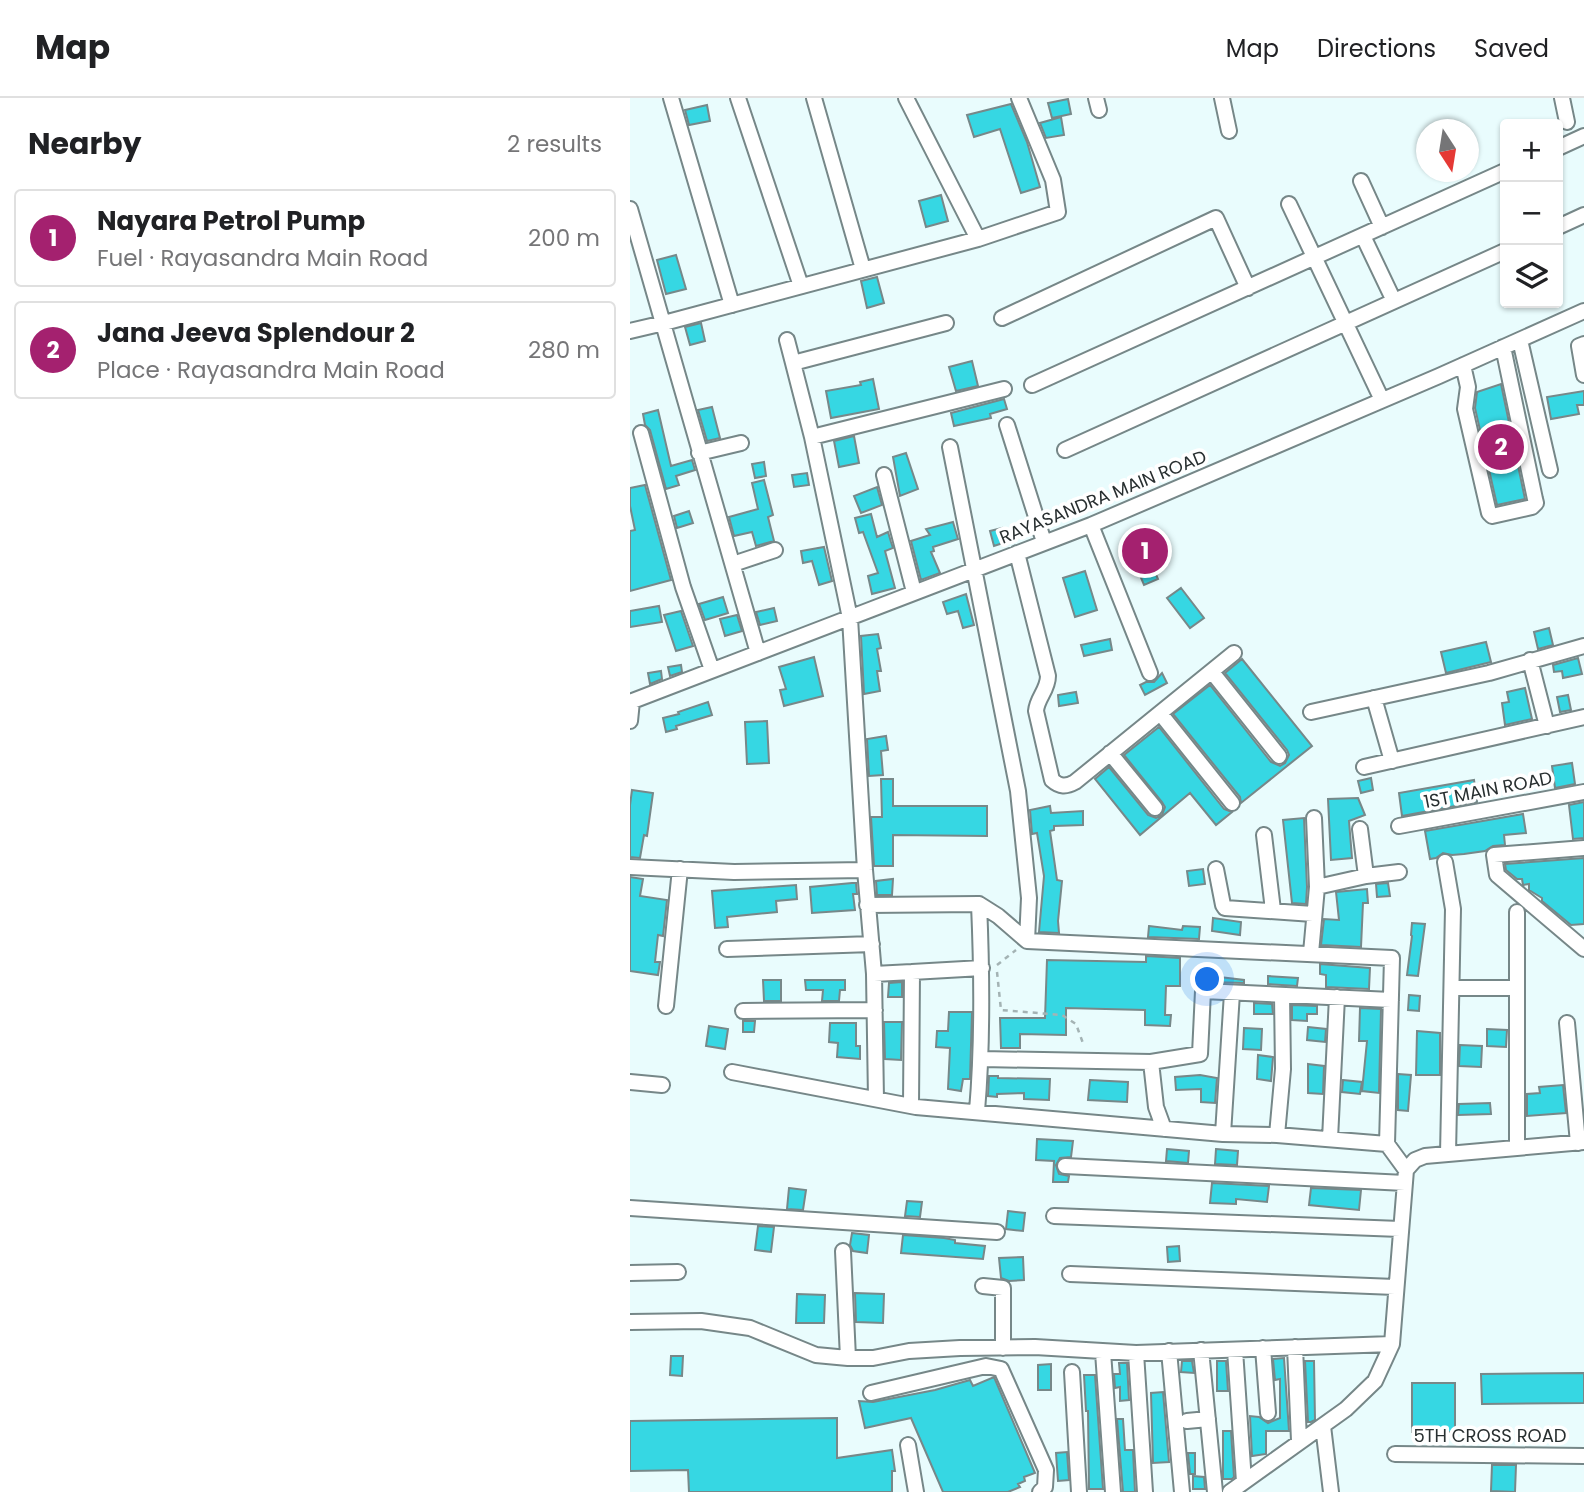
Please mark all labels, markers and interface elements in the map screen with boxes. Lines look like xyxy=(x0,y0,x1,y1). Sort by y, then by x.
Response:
text: Map xyxy=(35,24,110,71)
text: Map xyxy=(1226,32,1279,65)
text: Directions xyxy=(1317,32,1436,65)
text: Saved xyxy=(1474,32,1549,65)
north arrow xyxy=(1416,119,1479,182)
map controls xyxy=(1500,119,1563,308)
button: + xyxy=(1500,119,1563,182)
text: Nearby xyxy=(28,122,142,165)
text: 2 results xyxy=(507,128,602,160)
button: − xyxy=(1500,182,1563,245)
text: Nayara Petrol Pump xyxy=(97,203,365,239)
text: 1 xyxy=(49,222,57,254)
text: 200 m xyxy=(528,222,600,254)
text: Fuel · Rayasandra Main Road xyxy=(97,242,428,274)
button: layers xyxy=(1500,245,1563,308)
text: Jana Jeeva Splendour 2 xyxy=(97,315,415,351)
text: 2 xyxy=(46,334,60,366)
text: 280 m xyxy=(528,334,600,366)
text: Place · Rayasandra Main Road xyxy=(97,354,445,386)
pin: 2 xyxy=(1478,421,1524,473)
street label: RAYASANDRA MAIN ROAD xyxy=(996,444,1210,550)
pin: 1 xyxy=(1122,525,1168,577)
street label: 1ST MAIN ROAD xyxy=(1422,765,1554,814)
your location xyxy=(1190,962,1224,996)
street label: 5TH CROSS ROAD xyxy=(1413,1423,1567,1448)

